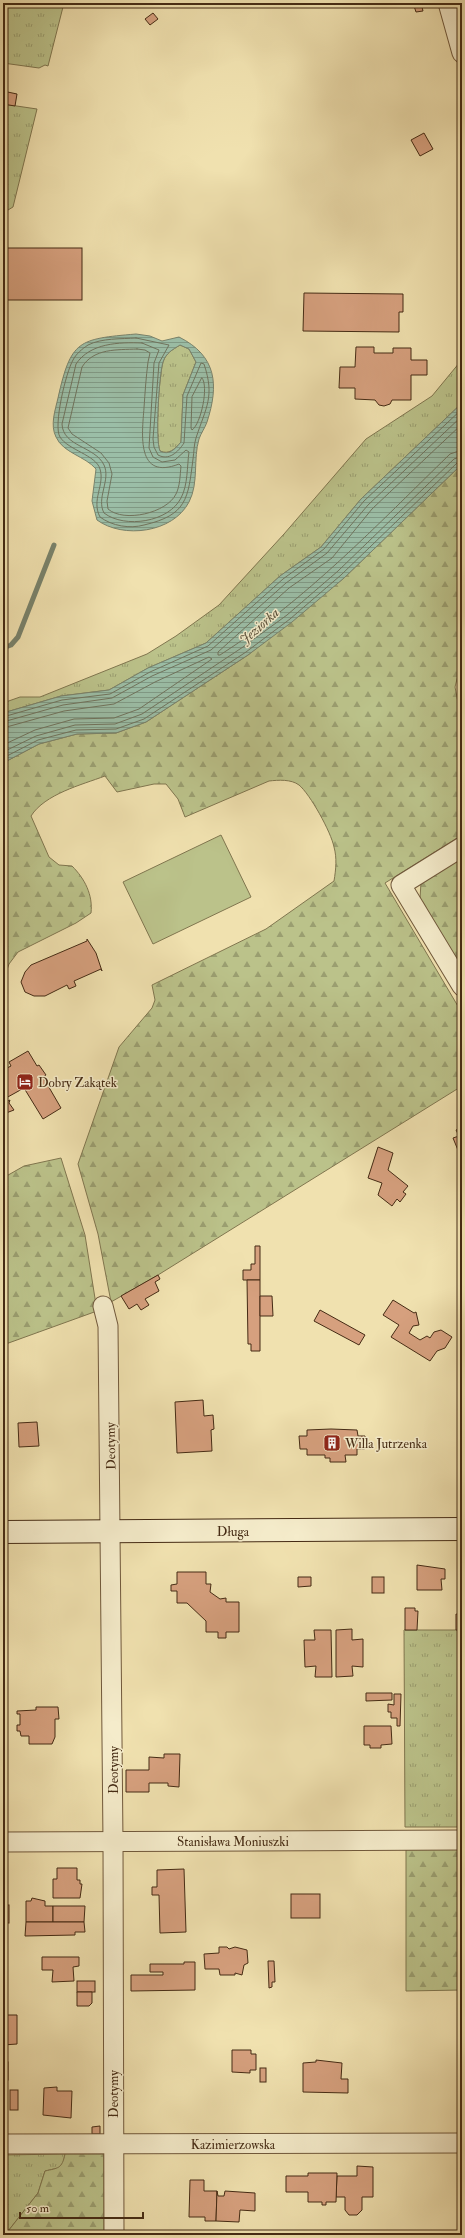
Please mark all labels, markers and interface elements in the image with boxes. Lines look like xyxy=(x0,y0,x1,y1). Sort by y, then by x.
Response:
water label: Jeziorka xyxy=(236,604,283,648)
hotel icon: Dobry Zakątek xyxy=(15,1072,35,1092)
place label: Dobry Zakątek xyxy=(38,1075,118,1092)
street label: Deotymy xyxy=(103,1422,120,1470)
building icon: Willa Jutrzenka xyxy=(322,1433,342,1453)
place label: Willa Jutrzenka xyxy=(344,1436,428,1452)
street label: Długa xyxy=(217,1524,250,1540)
street label: Deotymy xyxy=(106,1746,123,1794)
street label: Stanisława Moniuszki xyxy=(177,1834,289,1850)
street label: Deotymy xyxy=(106,2070,123,2118)
street label: Kazimierzowska xyxy=(191,2137,276,2153)
scale bar xyxy=(20,2194,143,2220)
text: 50 m xyxy=(26,2201,50,2216)

